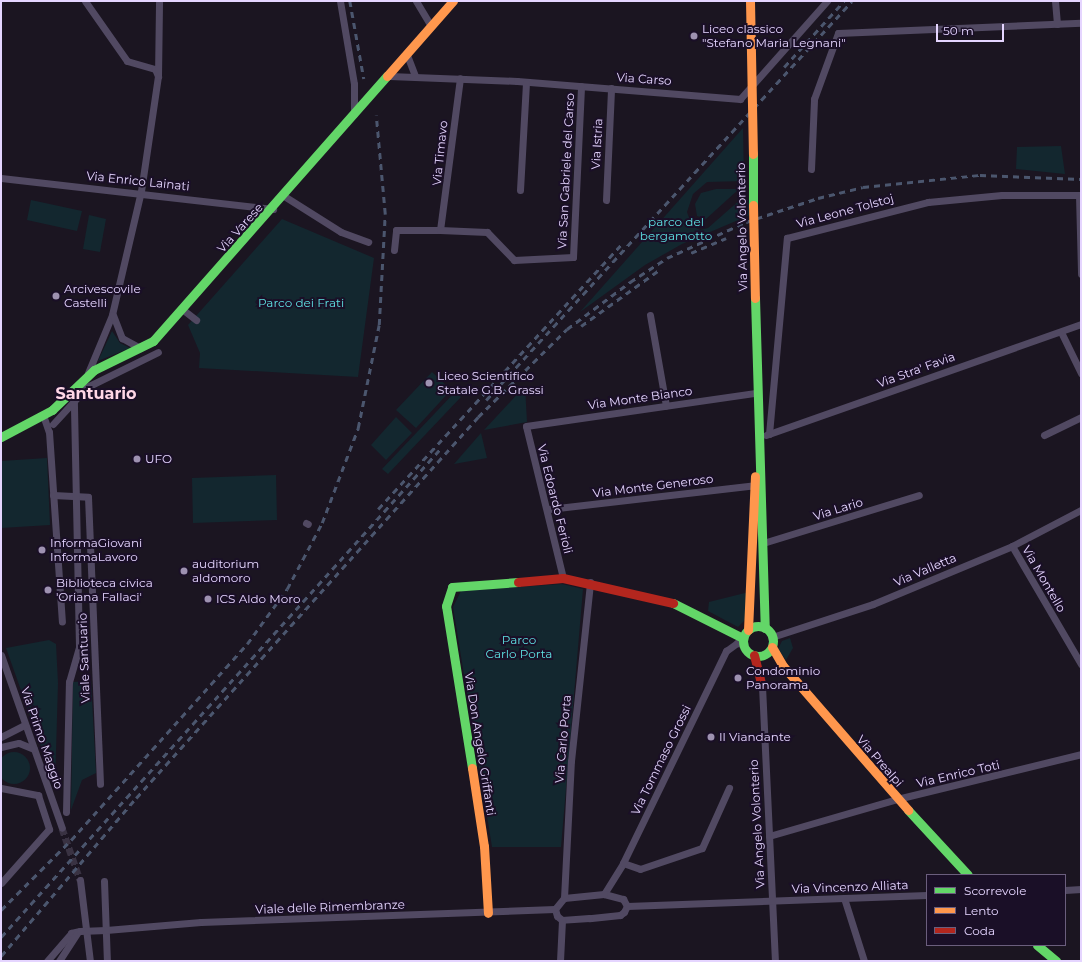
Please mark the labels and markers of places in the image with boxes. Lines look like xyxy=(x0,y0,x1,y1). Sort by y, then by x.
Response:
place label: Liceo classico "Stefano Maria Legnani" xyxy=(702,22,846,50)
marker: Liceo classico "Stefano Maria Legnani" xyxy=(689,31,699,41)
place label: Arcivescovile Castelli xyxy=(64,282,141,310)
marker: Arcivescovile Castelli xyxy=(51,291,61,301)
place label: Liceo Scientifico Statale G.B. Grassi xyxy=(437,369,544,397)
marker: Liceo Scientifico Statale G.B. Grassi xyxy=(424,378,434,388)
place label: UFO xyxy=(145,452,172,466)
marker: UFO xyxy=(132,454,142,464)
place label: InformaGiovani InformaLavoro xyxy=(50,536,142,564)
marker: InformaGiovani InformaLavoro xyxy=(37,545,47,555)
place label: auditorium aldomoro xyxy=(192,557,259,585)
marker: auditorium aldomoro xyxy=(179,566,189,576)
place label: Biblioteca civica 'Oriana Fallaci' xyxy=(56,576,153,604)
marker: Biblioteca civica 'Oriana Fallaci' xyxy=(43,585,53,595)
place label: ICS Aldo Moro xyxy=(216,592,300,606)
marker: ICS Aldo Moro xyxy=(203,594,213,604)
place label: Condominio Panorama xyxy=(746,664,820,692)
marker: Condominio Panorama xyxy=(733,673,743,683)
place label: Il Viandante xyxy=(719,730,791,744)
marker: Il Viandante xyxy=(706,732,716,742)

